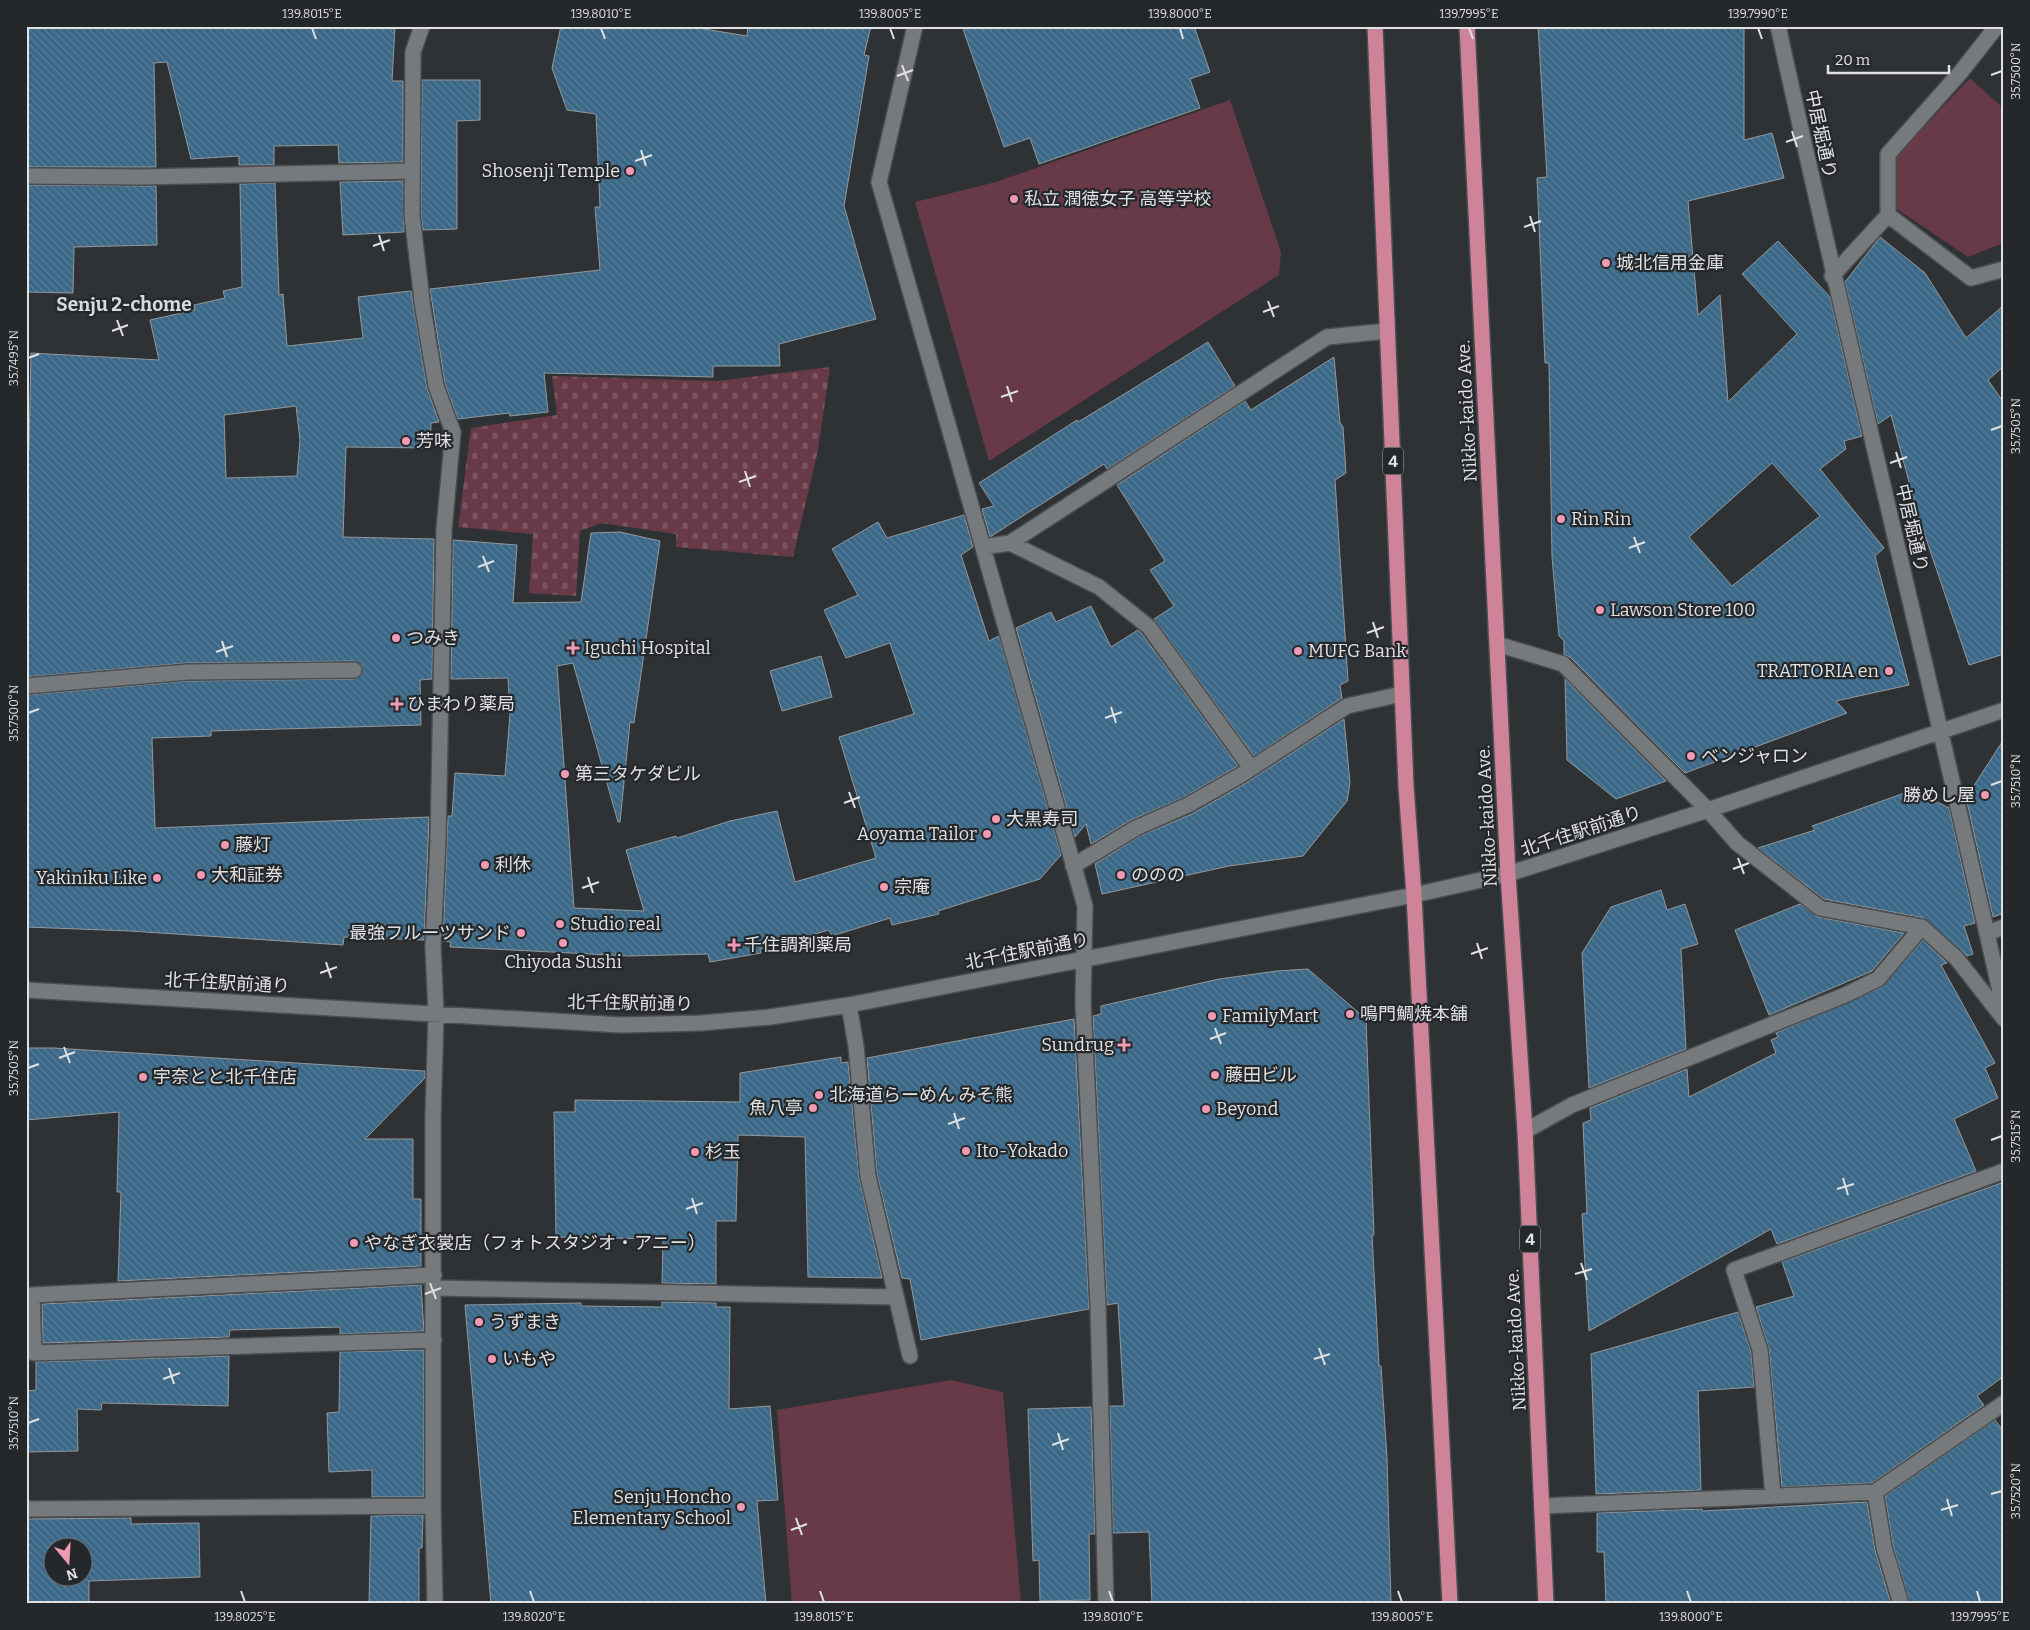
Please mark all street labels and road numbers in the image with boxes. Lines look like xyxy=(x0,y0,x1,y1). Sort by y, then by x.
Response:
street label: 中居堀通り xyxy=(1801,88,1841,180)
street label: Nikko-kaido Ave. xyxy=(1452,340,1482,482)
road number: 4 xyxy=(1383,448,1403,474)
street label: 中居堀通り xyxy=(1891,482,1933,574)
street label: Nikko-kaido Ave. xyxy=(1472,745,1502,887)
street label: 北千住駅前通り xyxy=(1518,801,1644,861)
street label: 北千住駅前通り xyxy=(963,928,1091,974)
street label: 北千住駅前通り xyxy=(164,969,290,997)
street label: 北千住駅前通り xyxy=(567,991,693,1015)
road number: 4 xyxy=(1520,1226,1540,1252)
street label: Nikko-kaido Ave. xyxy=(1501,1269,1531,1411)

